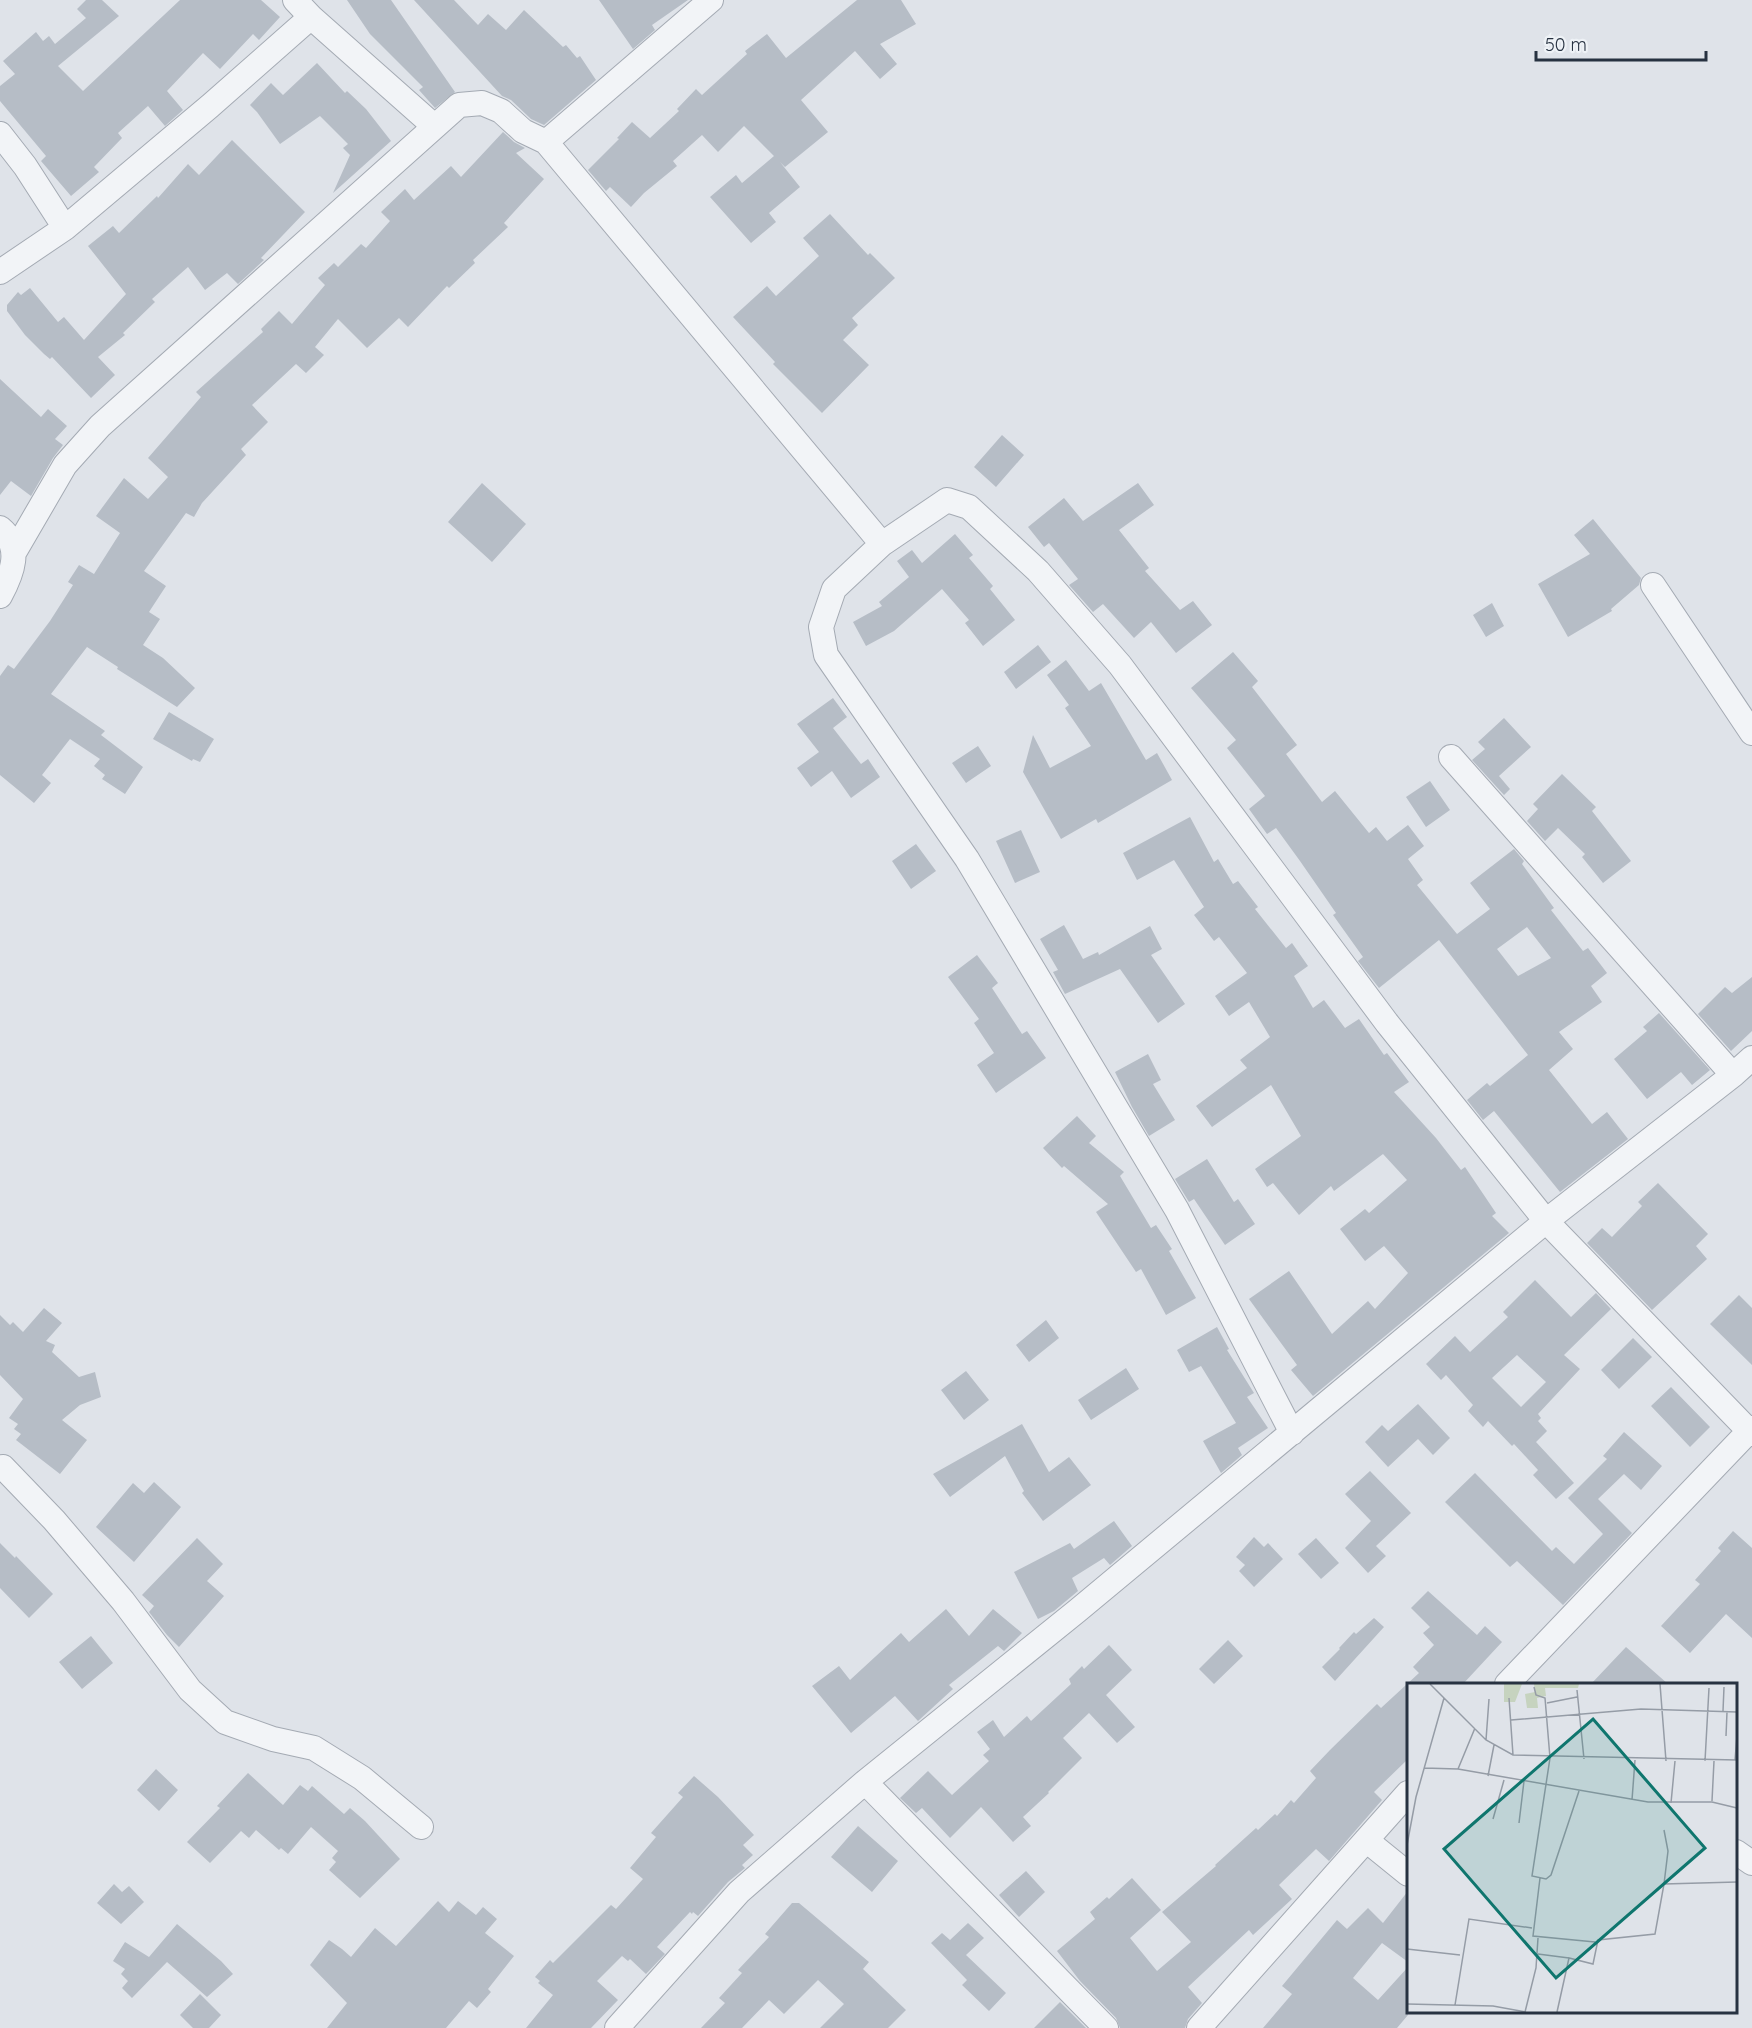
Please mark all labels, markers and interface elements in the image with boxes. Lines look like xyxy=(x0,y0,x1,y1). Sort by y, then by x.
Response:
scale bar xyxy=(1536,24,1706,62)
text: 50 m xyxy=(1545,33,1587,56)
inset map xyxy=(1407,1683,1737,2013)

